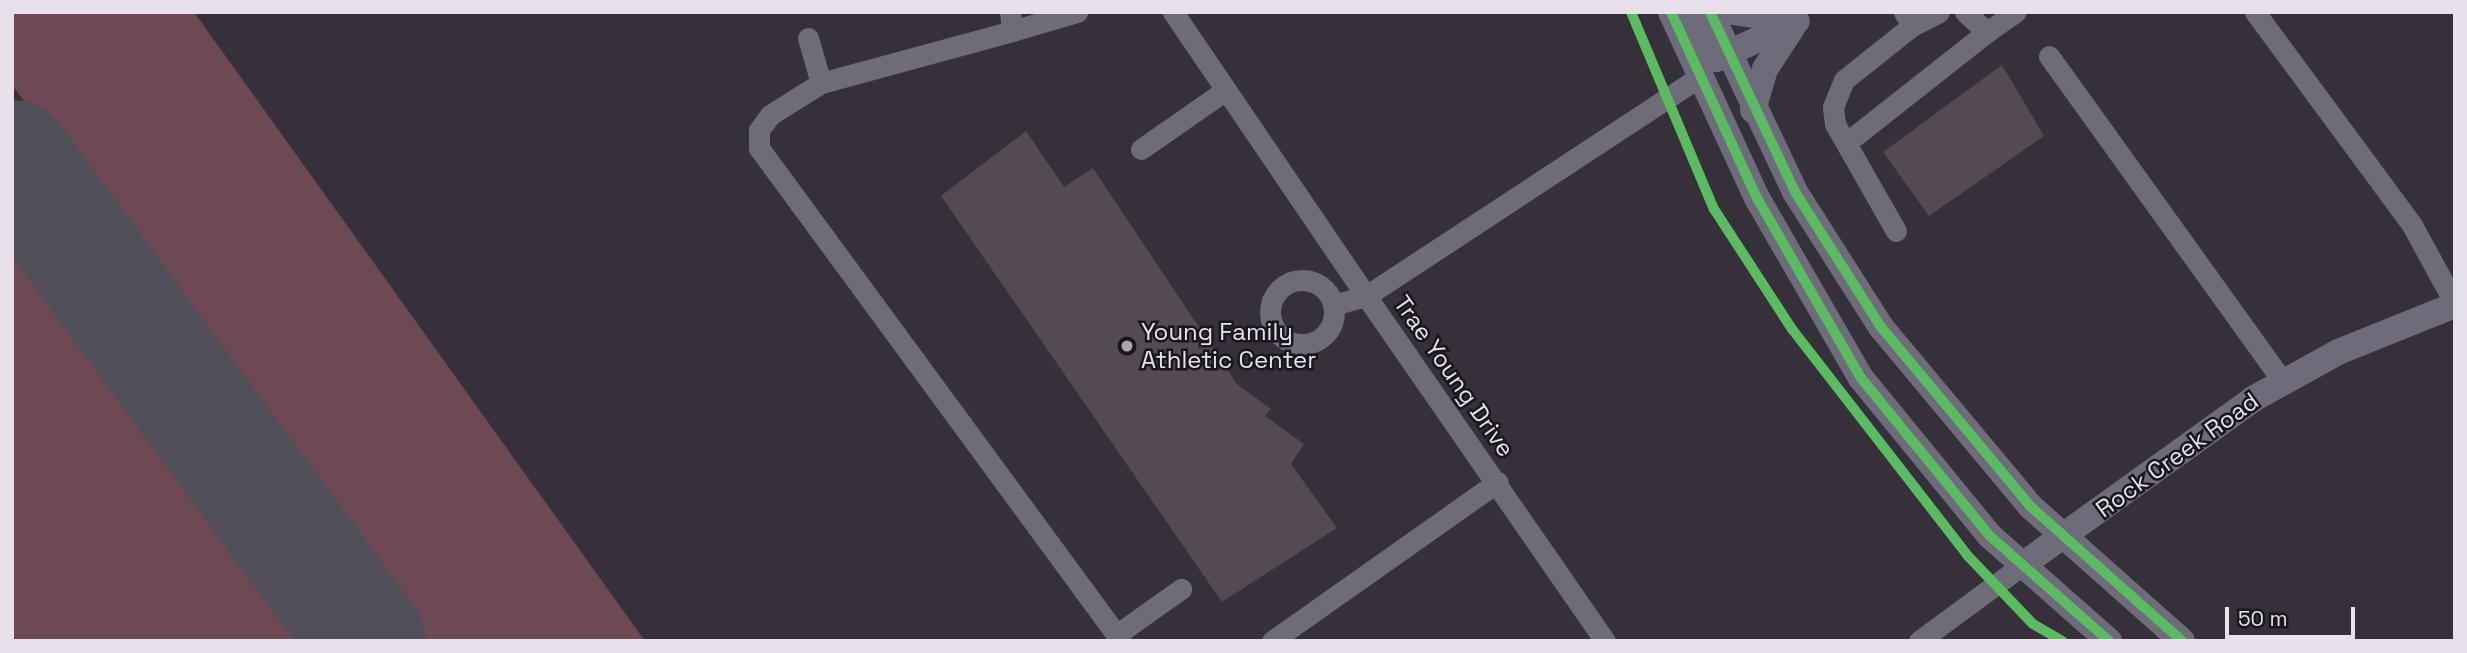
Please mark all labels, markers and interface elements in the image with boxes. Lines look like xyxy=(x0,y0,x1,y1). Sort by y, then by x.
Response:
street label: Trae Young Drive xyxy=(1388,290,1520,462)
place label: Young Family Athletic Center xyxy=(1141,318,1316,374)
marker: Young Family Athletic Center xyxy=(1119,338,1135,354)
street label: Rock Creek Road xyxy=(2090,386,2264,524)
scale bar xyxy=(2229,594,2358,638)
text: 50 m xyxy=(2238,605,2288,632)

